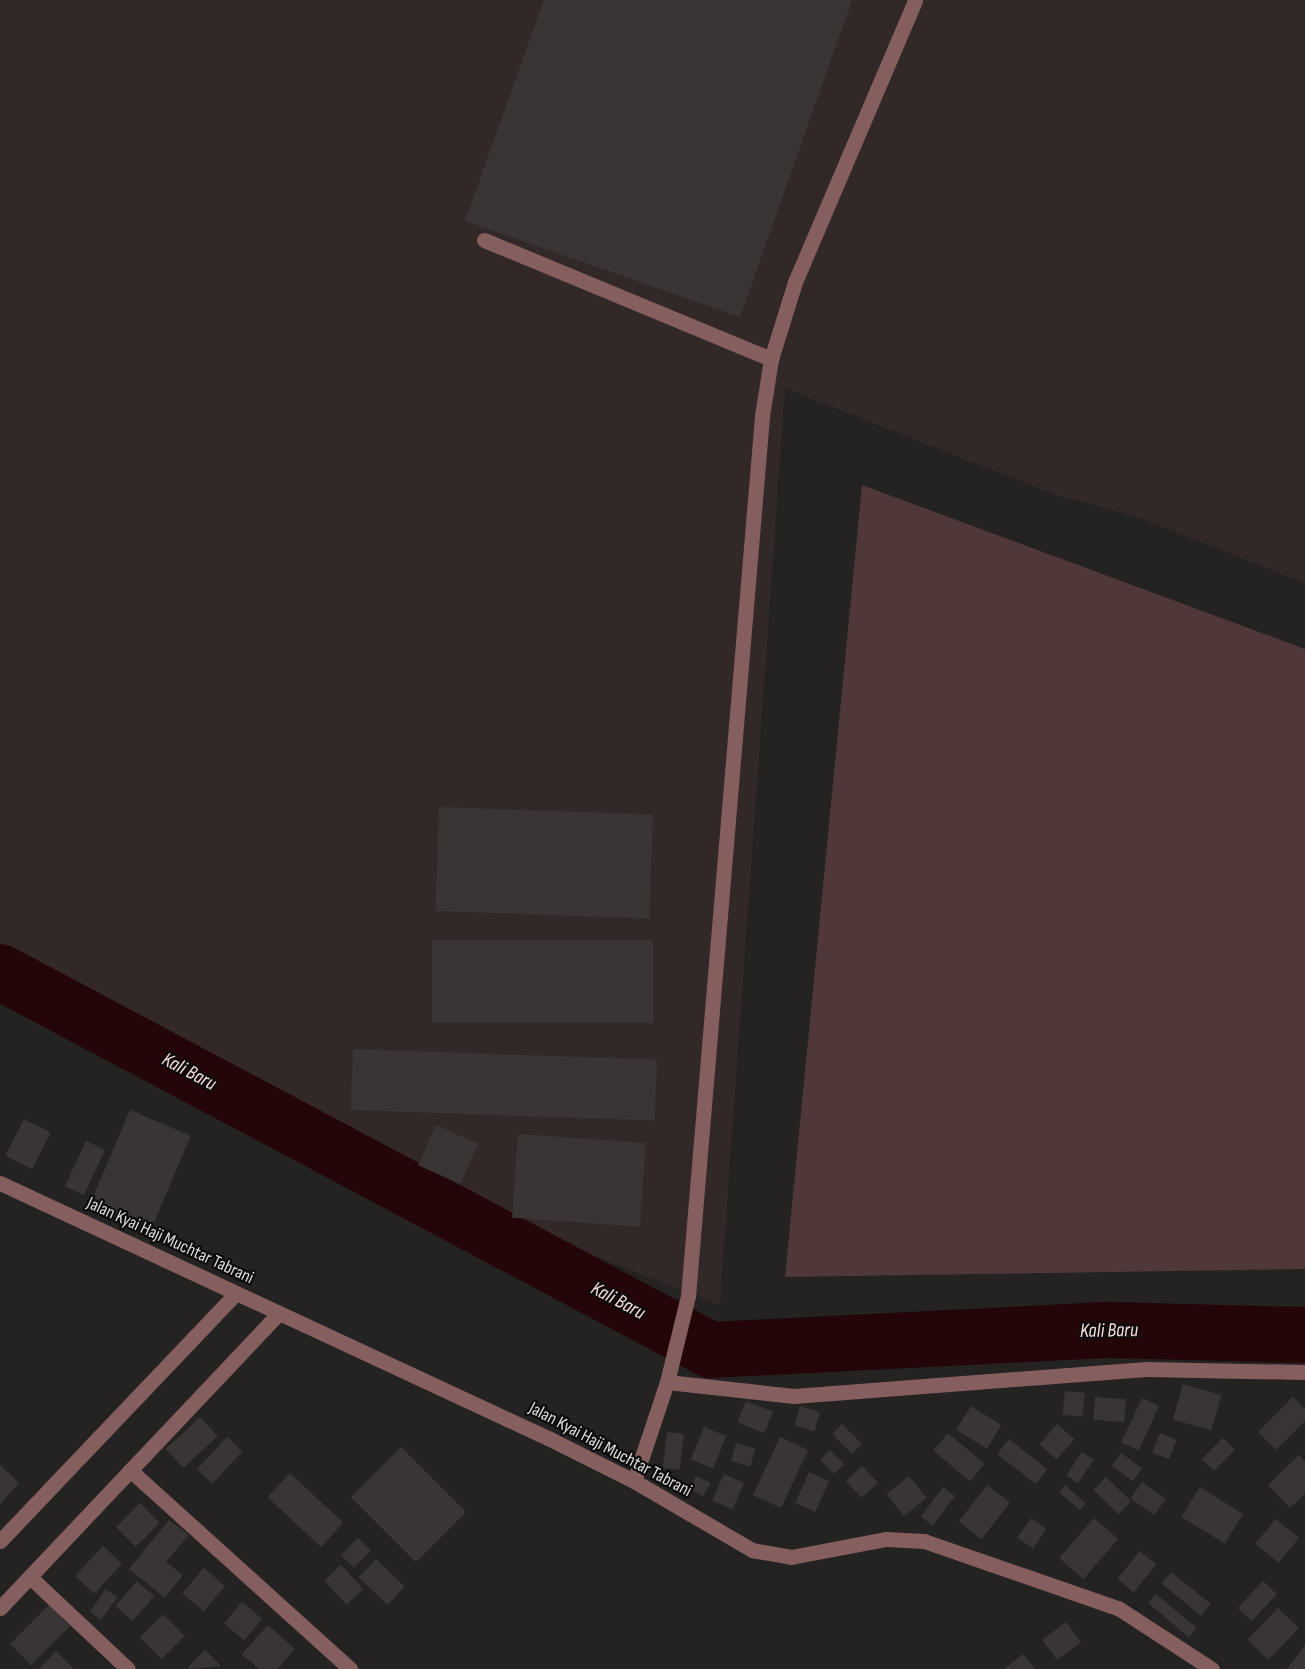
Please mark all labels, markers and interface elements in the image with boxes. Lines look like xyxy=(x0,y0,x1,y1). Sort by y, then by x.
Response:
water label: Kali Baru xyxy=(158,1048,220,1096)
street label: Jalan Kyai Haji Muchtar Tabrani xyxy=(83,1193,257,1289)
water label: Kali Baru xyxy=(587,1277,649,1325)
water label: Kali Baru xyxy=(1080,1318,1138,1344)
street label: Jalan Kyai Haji Muchtar Tabrani xyxy=(525,1398,695,1502)

